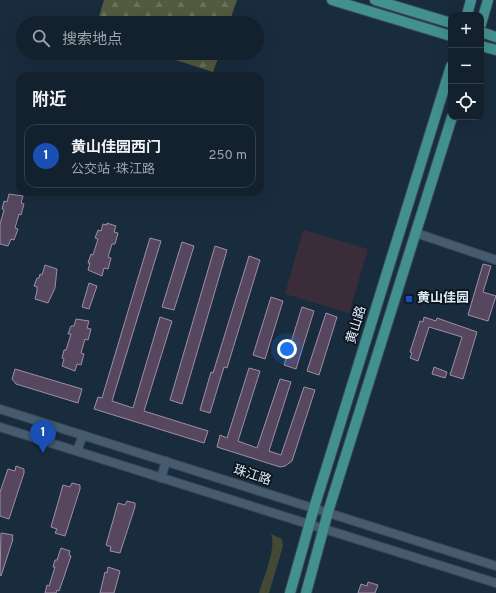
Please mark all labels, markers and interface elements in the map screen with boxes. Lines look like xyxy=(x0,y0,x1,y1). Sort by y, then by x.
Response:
map controls xyxy=(448,12,484,120)
button: + xyxy=(448,12,484,48)
search box xyxy=(16,16,264,60)
icon: search xyxy=(30,27,52,49)
text: 搜索地点 xyxy=(62,31,122,50)
button: − xyxy=(448,48,484,84)
button: locate xyxy=(448,84,484,120)
text: 附近 xyxy=(32,90,66,112)
text: 黄山佳园西门 xyxy=(71,139,161,158)
text: 1 xyxy=(43,148,49,164)
text: 250 m xyxy=(209,148,247,164)
text: 公交站 · 珠江路 xyxy=(71,162,155,178)
place label: 黄山佳园 xyxy=(417,291,469,307)
marker: 黄山佳园 xyxy=(404,294,414,304)
street label: 黄山路 xyxy=(344,304,370,346)
your location xyxy=(277,339,297,359)
pin: 1 xyxy=(30,420,56,453)
street label: 珠江路 xyxy=(231,462,273,490)

